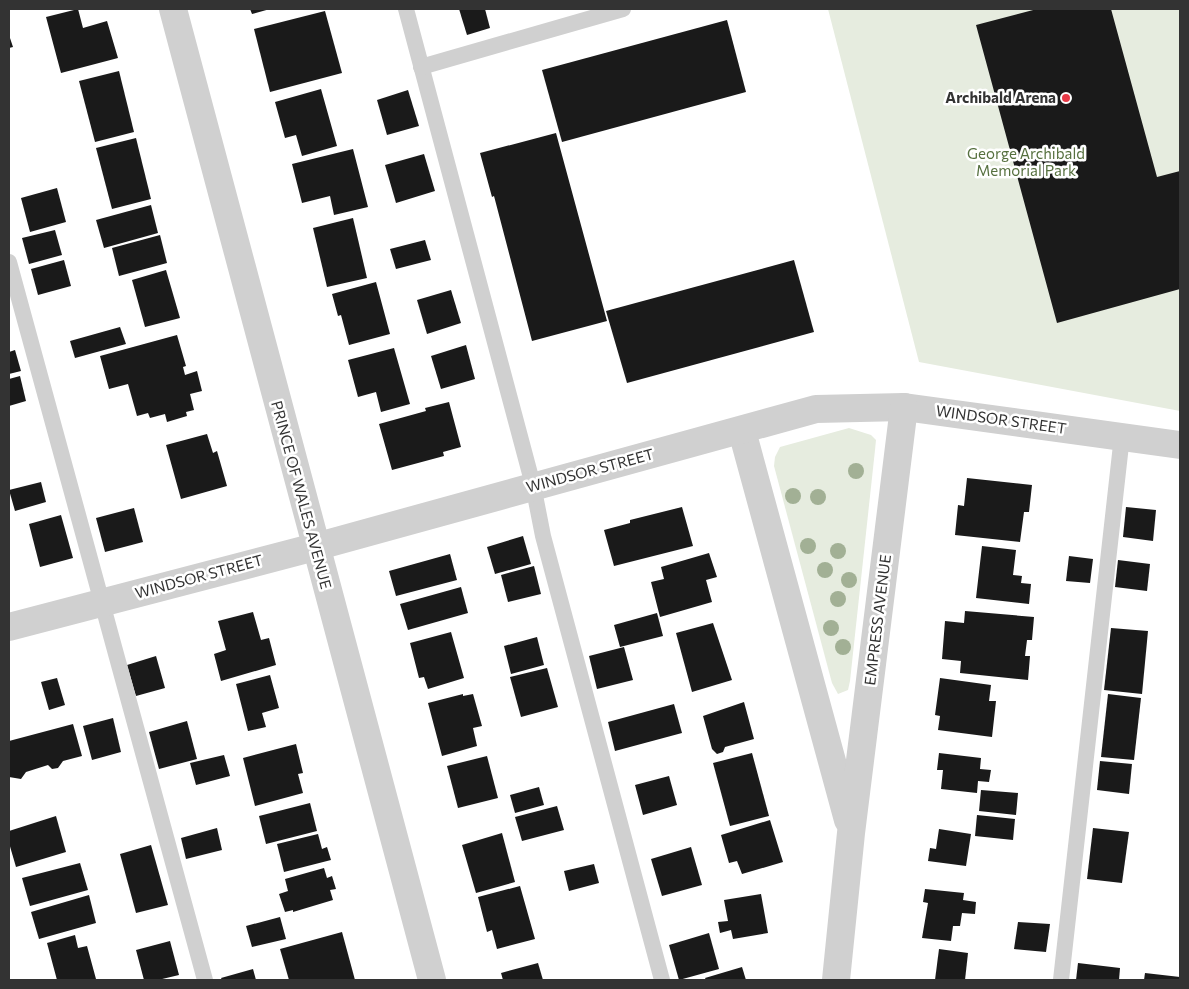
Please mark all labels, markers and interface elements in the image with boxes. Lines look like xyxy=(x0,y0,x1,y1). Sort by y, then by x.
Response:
place label: Archibald Arena xyxy=(945,88,1056,106)
marker: Archibald Arena xyxy=(1060,92,1072,104)
park label: George Archibald Memorial Park xyxy=(967,144,1085,179)
street label: PRINCE OF WALES AVENUE xyxy=(268,399,336,591)
street label: WINDSOR STREET xyxy=(935,401,1068,437)
street label: WINDSOR STREET xyxy=(524,444,656,496)
street label: WINDSOR STREET xyxy=(133,550,265,602)
street label: EMPRESS AVENUE xyxy=(860,553,894,686)

